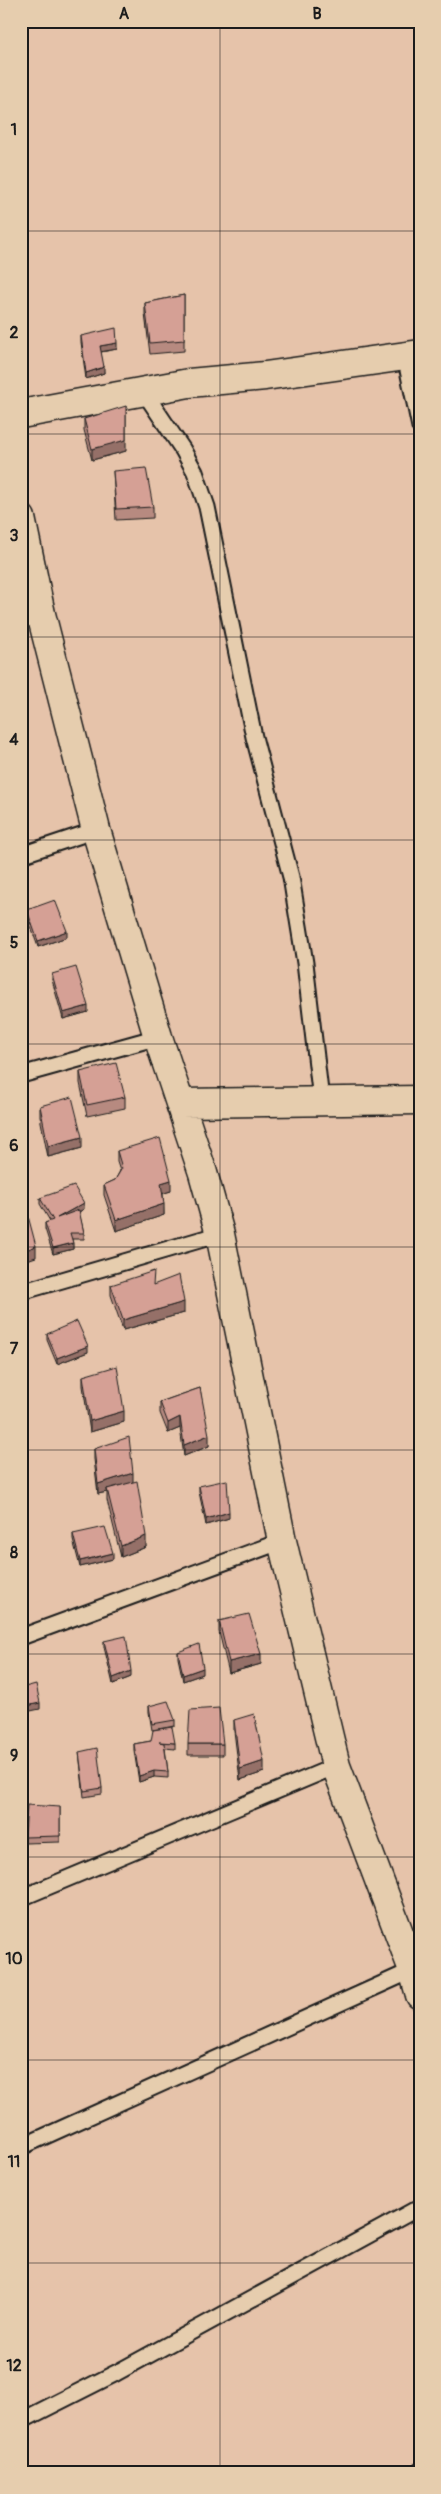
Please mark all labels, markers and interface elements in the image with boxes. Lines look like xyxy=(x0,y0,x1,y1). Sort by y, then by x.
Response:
text: A xyxy=(119,4,130,24)
text: B xyxy=(312,4,322,24)
text: 1 xyxy=(11,120,17,140)
text: 2 xyxy=(10,323,19,343)
text: 3 xyxy=(10,526,19,546)
text: 4 xyxy=(9,730,19,750)
text: 5 xyxy=(10,933,19,953)
text: 6 xyxy=(9,1136,19,1156)
text: 7 xyxy=(10,1339,19,1359)
text: 8 xyxy=(10,1543,18,1563)
text: 9 xyxy=(10,1746,18,1766)
text: 10 xyxy=(5,1949,23,1969)
text: 11 xyxy=(8,2152,20,2172)
text: 12 xyxy=(6,2356,22,2376)

